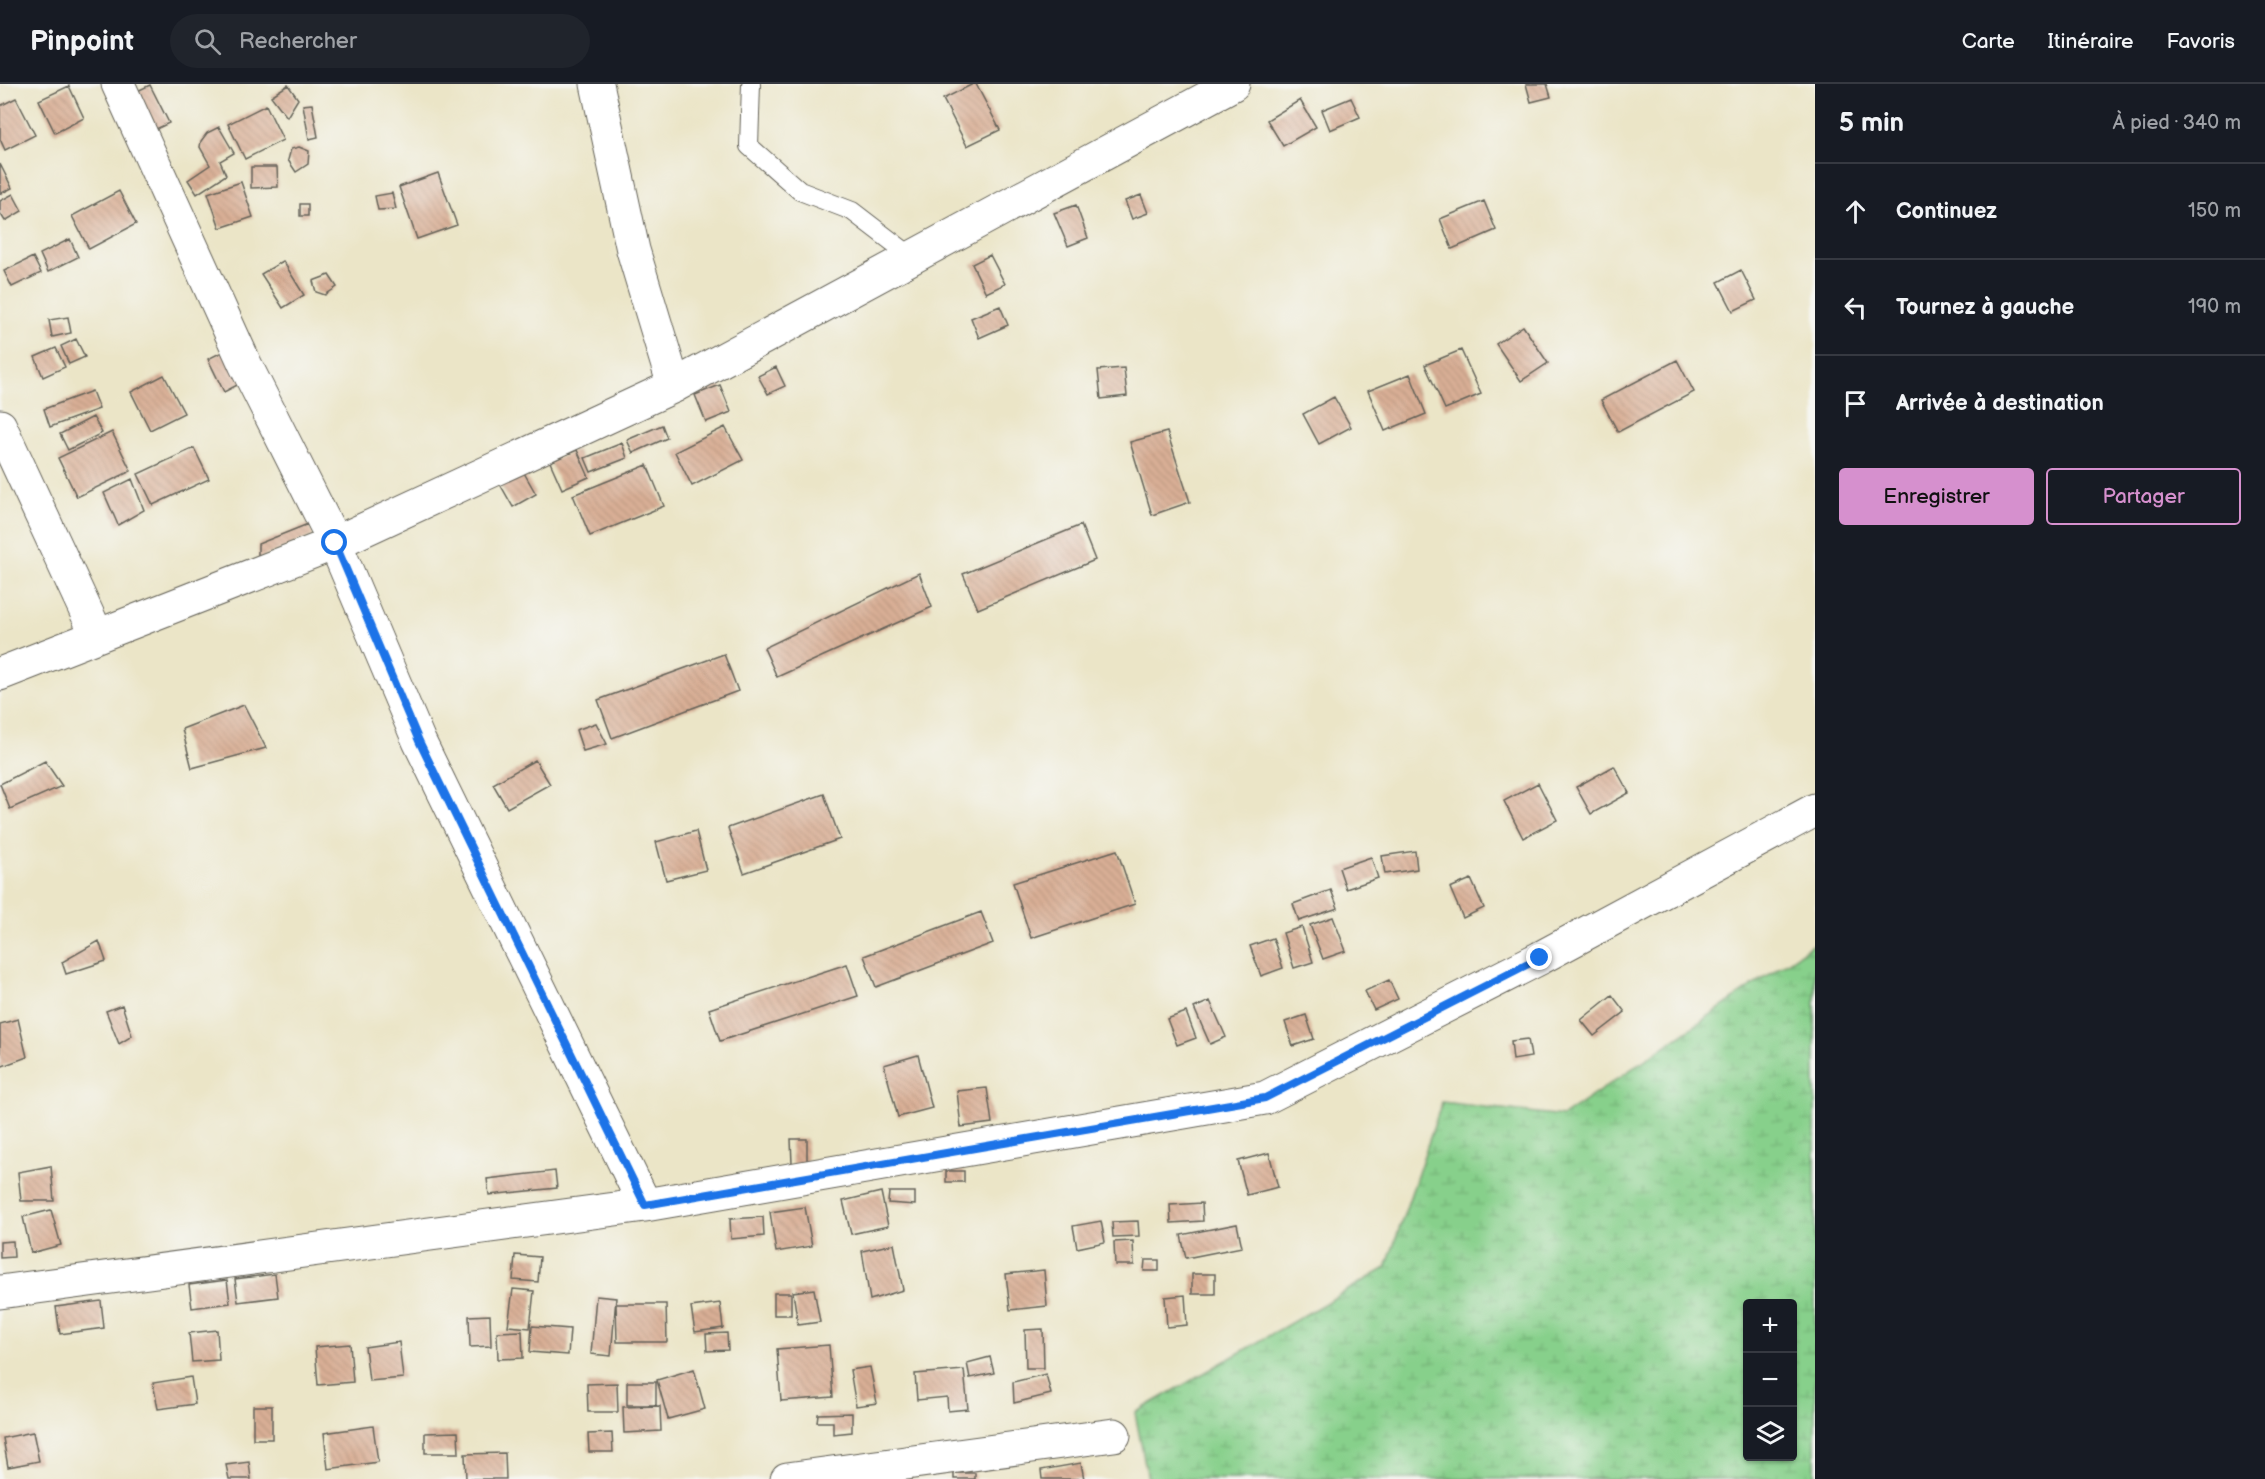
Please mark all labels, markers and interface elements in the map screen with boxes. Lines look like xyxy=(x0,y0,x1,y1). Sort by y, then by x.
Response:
search box xyxy=(170,14,590,68)
text: Pinpoint xyxy=(30,25,134,58)
icon: search xyxy=(191,25,224,58)
text: Rechercher xyxy=(239,28,357,55)
text: Carte xyxy=(1962,29,2015,54)
text: Itinéraire xyxy=(2048,29,2134,54)
text: Favoris xyxy=(2167,29,2235,54)
text: 5 min xyxy=(1839,108,1904,139)
text: À pied · 340 m xyxy=(2113,111,2241,135)
icon: ahead xyxy=(1839,195,1872,228)
text: Continuez xyxy=(1896,198,1997,225)
text: 150 m xyxy=(2188,199,2241,223)
icon: left xyxy=(1839,291,1872,324)
text: Tournez à gauche xyxy=(1896,294,2074,321)
text: 190 m xyxy=(2188,295,2241,319)
icon: arrive xyxy=(1839,387,1872,420)
text: Arrivée à destination xyxy=(1896,390,2104,417)
button: Enregistrer xyxy=(1839,468,2034,525)
button: Partager xyxy=(2046,468,2241,525)
route start xyxy=(321,529,347,555)
route end xyxy=(1526,944,1552,970)
map controls xyxy=(1743,1299,1797,1461)
button: + xyxy=(1743,1299,1797,1353)
button: − xyxy=(1743,1353,1797,1407)
button: layers xyxy=(1743,1407,1797,1461)

